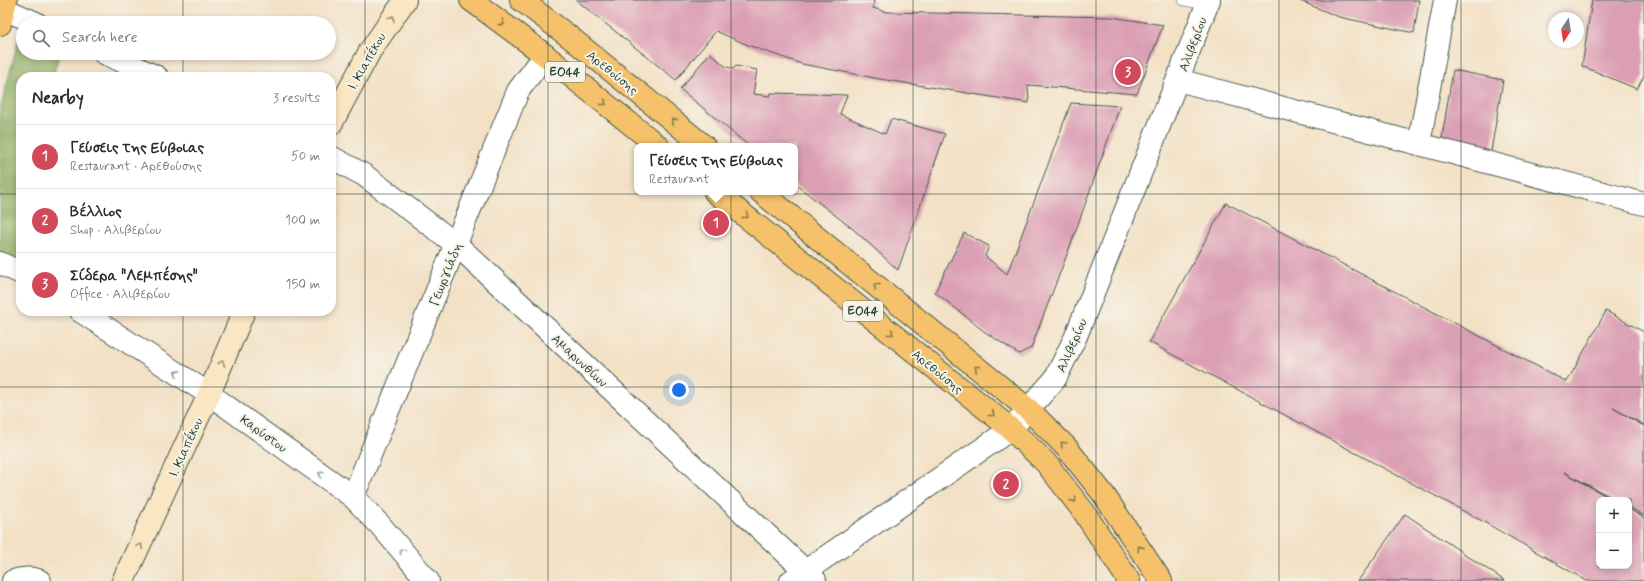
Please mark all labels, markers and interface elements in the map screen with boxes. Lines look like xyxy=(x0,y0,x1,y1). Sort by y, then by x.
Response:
north arrow xyxy=(1548,12,1584,48)
one-way arrow xyxy=(388,15,395,22)
street label: Αλιβερίου xyxy=(1175,15,1212,74)
search box xyxy=(16,16,336,60)
one-way arrow xyxy=(497,19,504,26)
icon: search xyxy=(30,27,52,49)
text: Search here xyxy=(62,28,138,48)
street label: Ι. Κιαπέκου xyxy=(344,30,391,94)
street label: Αρεθούσης xyxy=(583,47,642,99)
pin: 3 xyxy=(1115,57,1141,87)
road number: ΕΟ44 xyxy=(545,62,585,82)
text: Nearby xyxy=(32,87,84,109)
text: 3 results xyxy=(273,90,320,107)
one-way arrow xyxy=(600,99,607,106)
one-way arrow xyxy=(671,119,678,126)
text: Γεύσεις της Εύβοιας xyxy=(70,138,204,158)
popup xyxy=(634,143,798,195)
text: 1 xyxy=(42,148,48,165)
text: 50 m xyxy=(291,148,320,165)
text: Γεύσεις της Εύβοιας xyxy=(649,151,783,171)
text: Restaurant · Αρεθούσης xyxy=(70,158,202,175)
text: Restaurant xyxy=(649,171,709,188)
text: Βέλλιος xyxy=(70,202,122,222)
pin: 1 xyxy=(703,208,729,238)
text: 2 xyxy=(42,212,48,229)
text: 100 m xyxy=(285,212,320,229)
one-way arrow xyxy=(741,212,748,219)
text: Shop · Αλιβερίου xyxy=(70,222,161,239)
street label: Γεωργιάδη xyxy=(426,240,467,309)
text: Σίδερα "Λεμπέσης" xyxy=(70,266,198,286)
text: 3 xyxy=(42,276,48,293)
text: 150 m xyxy=(286,276,320,293)
one-way arrow xyxy=(873,284,881,291)
text: Office · Αλιβερίου xyxy=(70,286,170,303)
road number: ΕΟ44 xyxy=(843,301,883,321)
street label: Αλιβερίου xyxy=(1053,316,1092,375)
one-way arrow xyxy=(886,328,893,335)
street label: Αμαρυνθίων xyxy=(547,331,611,392)
street label: Αρεθούσης xyxy=(908,346,967,398)
one-way arrow xyxy=(217,360,225,368)
one-way arrow xyxy=(974,366,982,373)
one-way arrow xyxy=(174,370,181,378)
your location xyxy=(669,380,689,400)
one-way arrow xyxy=(988,409,995,416)
street label: Καρύστου xyxy=(236,411,290,457)
street label: Ι. Κιαπέκου xyxy=(165,415,208,480)
one-way arrow xyxy=(1060,441,1068,449)
pin: 2 xyxy=(993,469,1019,499)
one-way arrow xyxy=(319,472,326,479)
one-way arrow xyxy=(1069,495,1076,502)
map controls xyxy=(1596,497,1632,569)
button: + xyxy=(1596,497,1632,533)
button: − xyxy=(1596,533,1632,569)
one-way arrow xyxy=(135,542,143,549)
one-way arrow xyxy=(1138,546,1145,553)
one-way arrow xyxy=(400,549,407,556)

